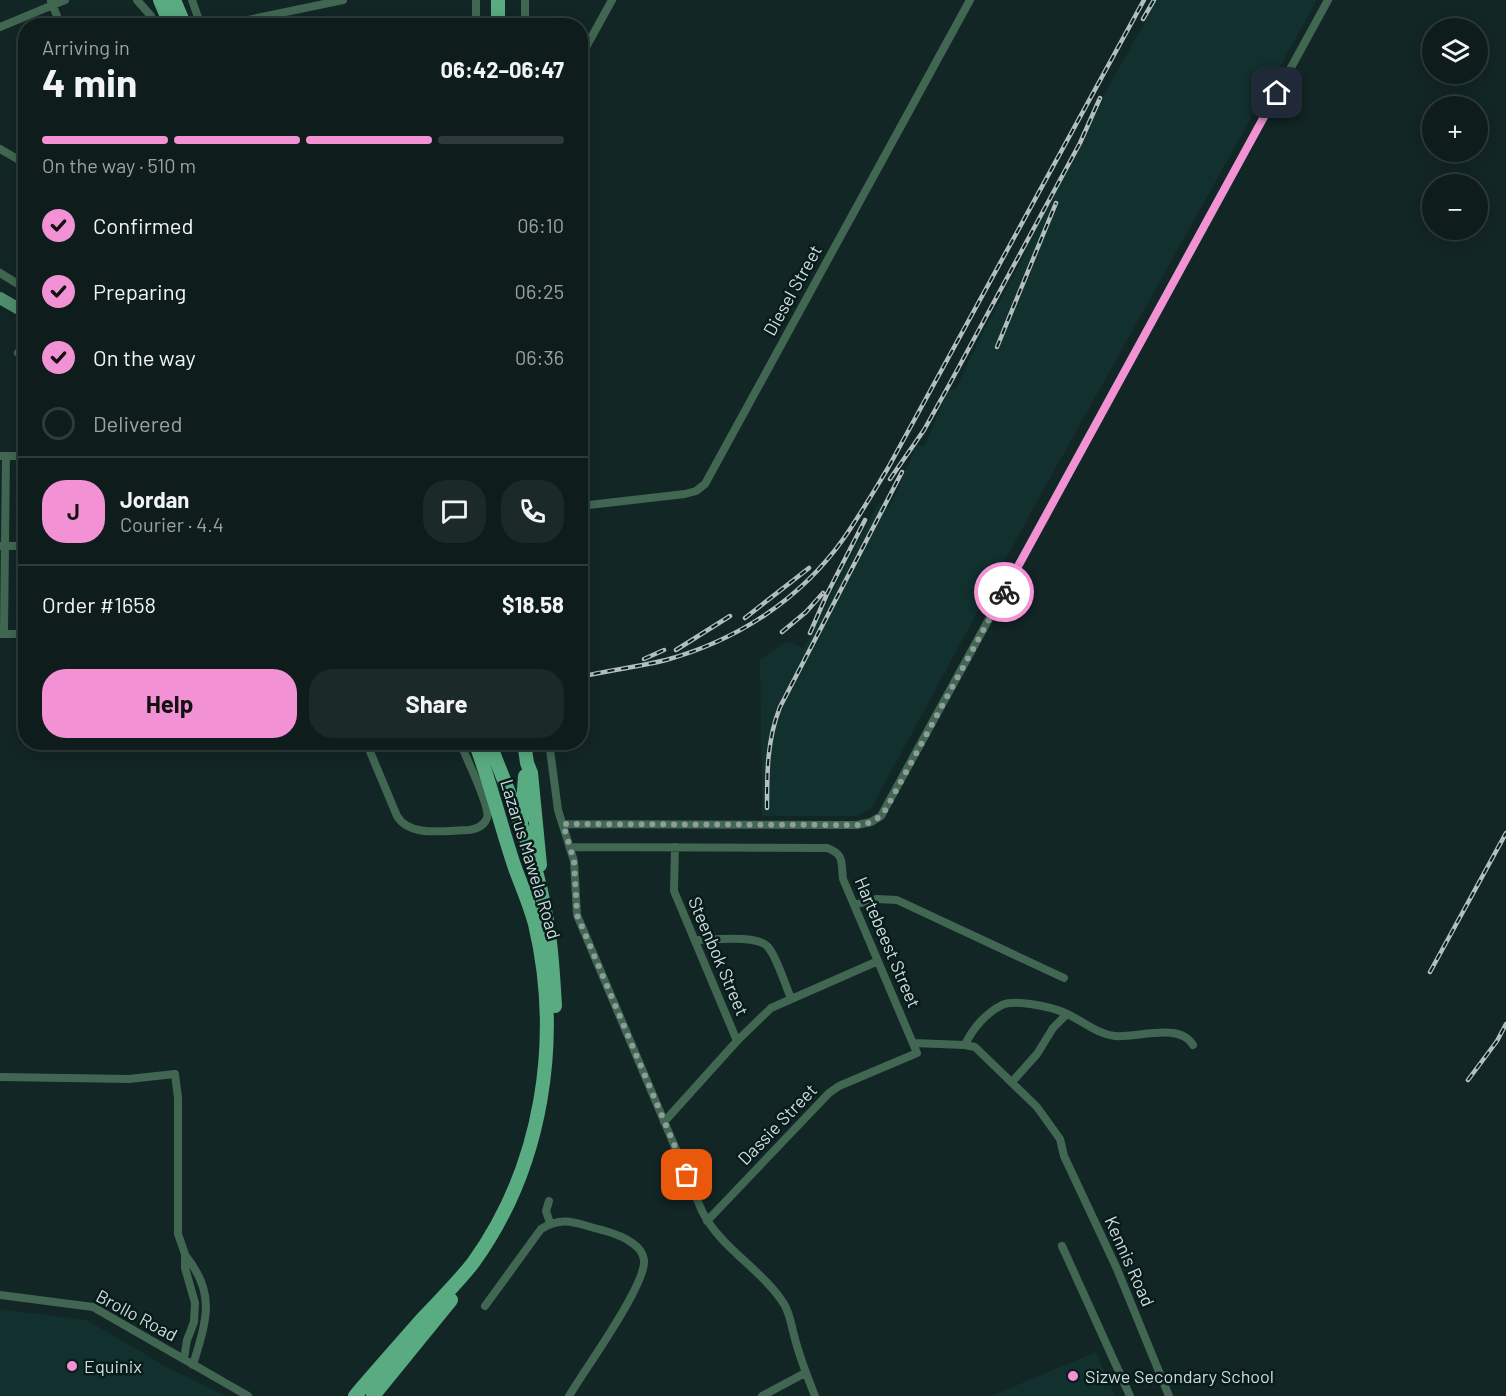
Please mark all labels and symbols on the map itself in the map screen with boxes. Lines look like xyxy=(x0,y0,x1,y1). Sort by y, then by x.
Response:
pin xyxy=(1251,67,1302,118)
street label: Diesel Street xyxy=(758,241,826,339)
courier xyxy=(974,562,1034,622)
street label: Lazarus Mawela Road xyxy=(496,776,566,942)
street label: Hartebeest Street xyxy=(850,873,926,1011)
street label: Steenbok Street xyxy=(684,893,754,1019)
street label: Dassie Street xyxy=(733,1079,821,1169)
pin xyxy=(661,1149,712,1200)
street label: Kennis Road xyxy=(1100,1213,1160,1309)
street label: Brollo Road xyxy=(93,1284,181,1346)
place label: Equinix xyxy=(84,1355,142,1377)
marker: Equinix xyxy=(65,1359,79,1373)
place label: Sizwe Secondary School xyxy=(1085,1365,1274,1387)
marker: Sizwe Secondary School xyxy=(1066,1369,1080,1383)

